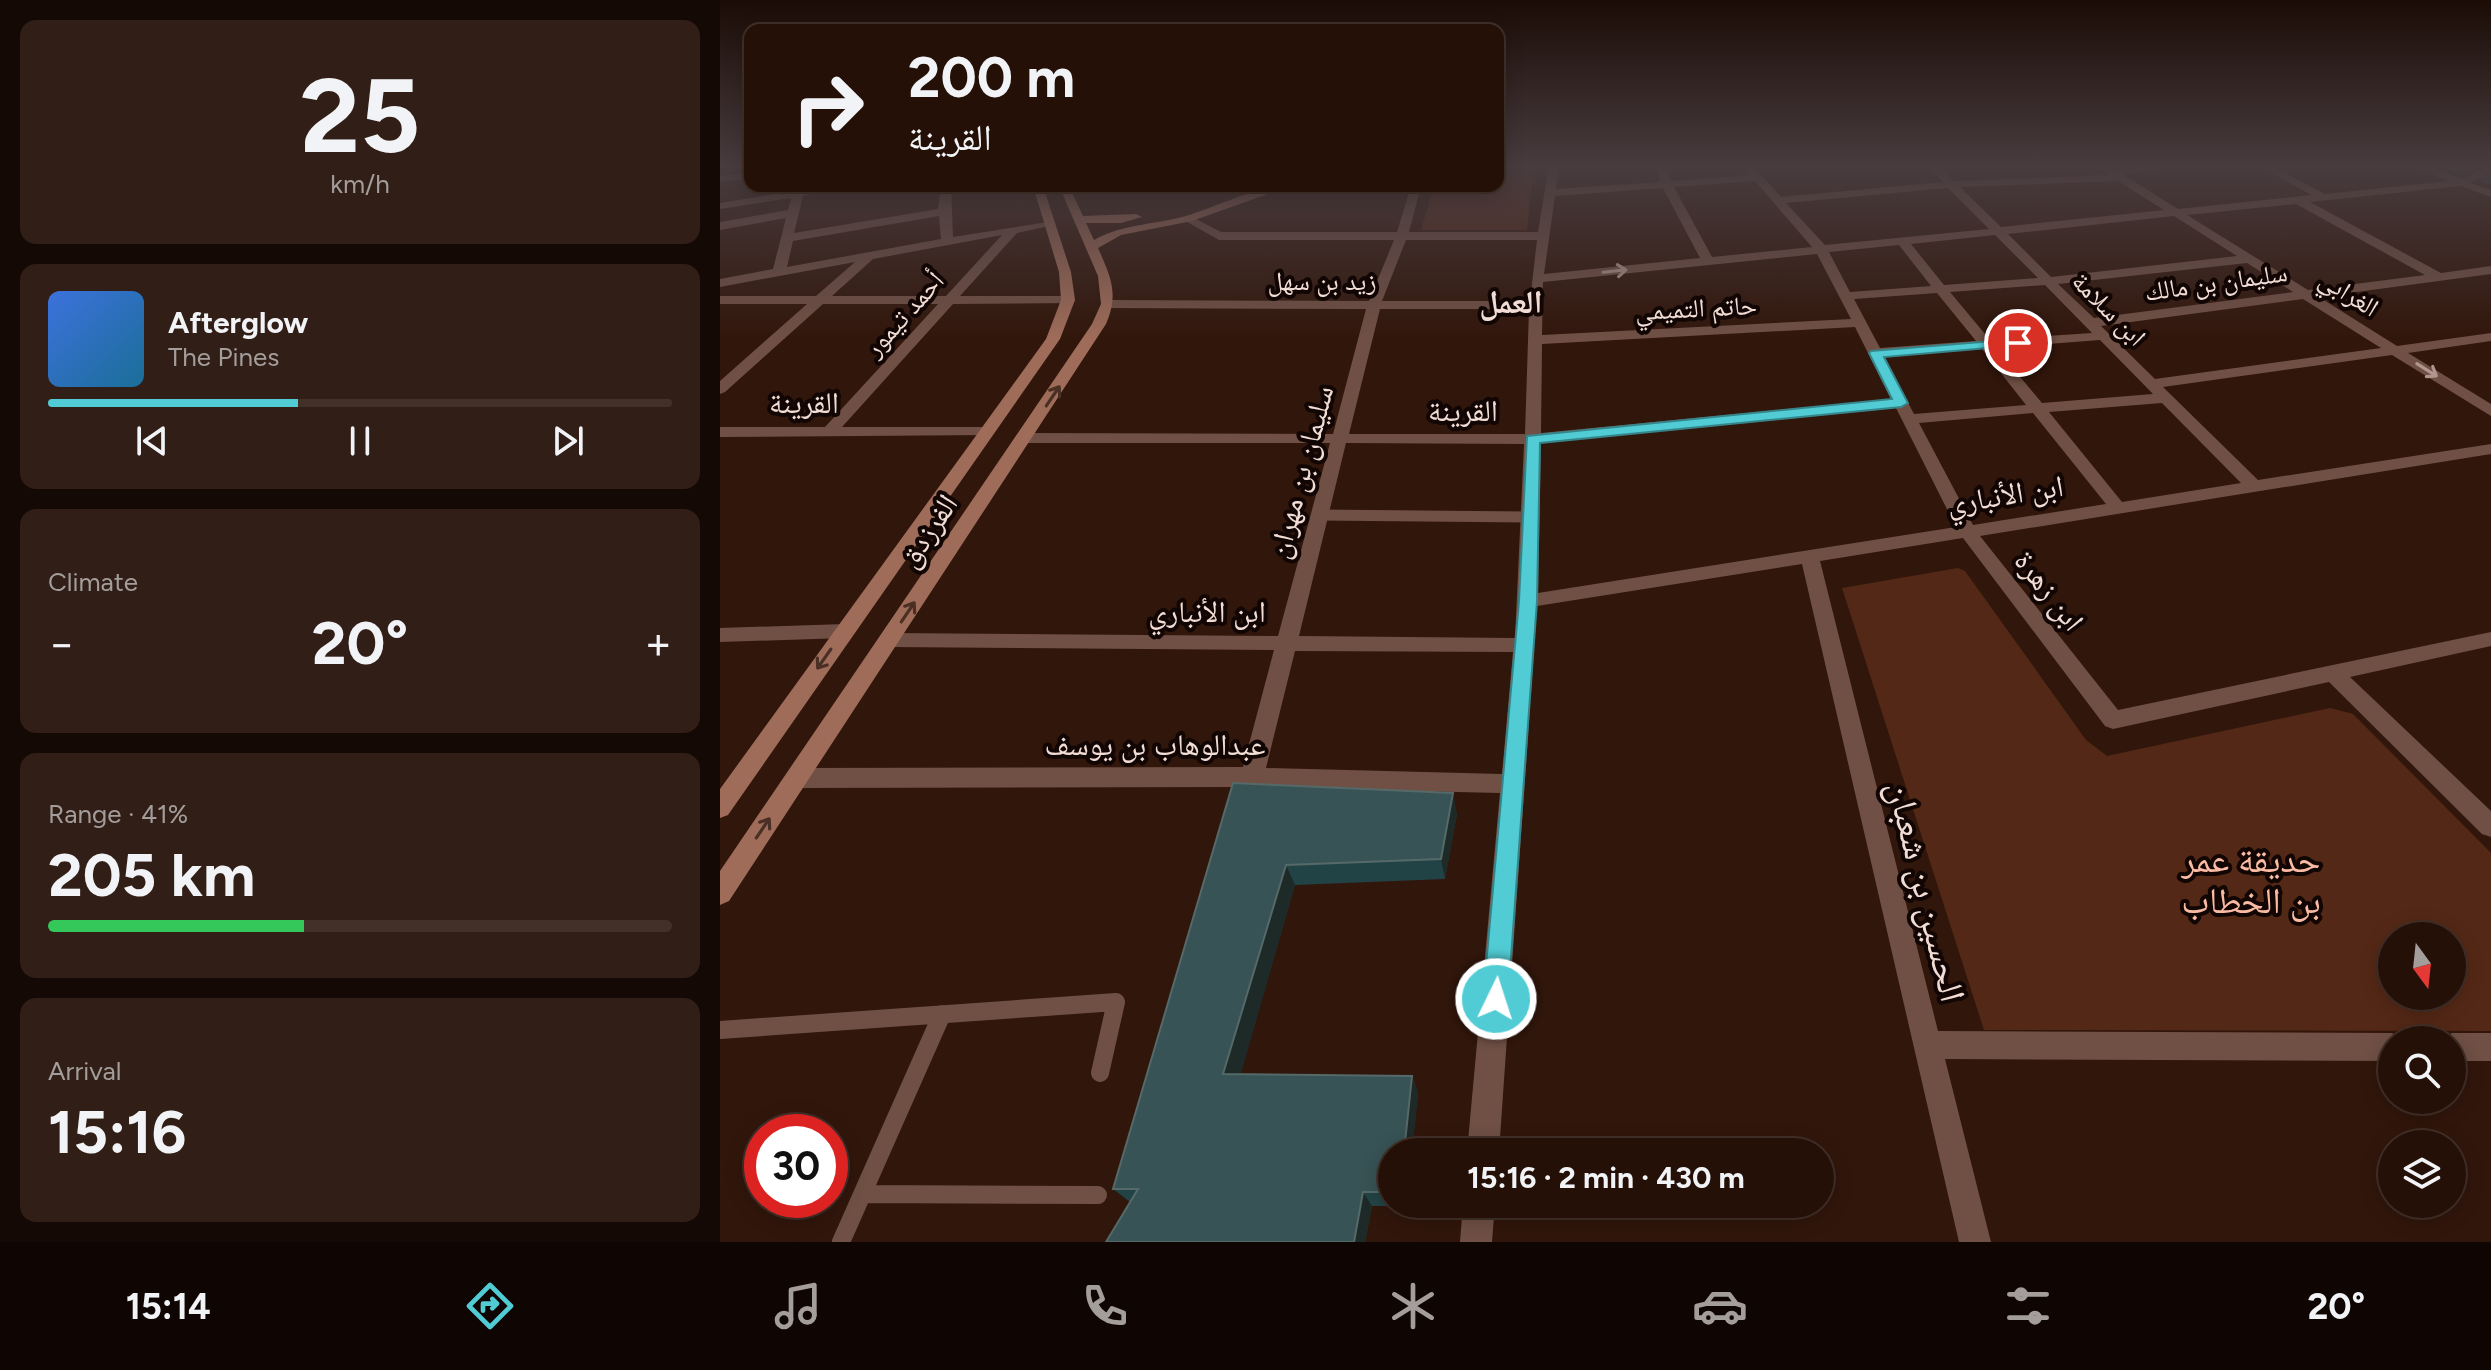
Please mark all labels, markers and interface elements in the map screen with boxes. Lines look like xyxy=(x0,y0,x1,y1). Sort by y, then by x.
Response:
text: 200 m xyxy=(908,44,1075,111)
text: 25 xyxy=(300,53,420,178)
icon: right xyxy=(776,56,880,160)
text: القرينة xyxy=(908,116,992,159)
text: km/h xyxy=(330,168,390,200)
street label: سليمان بن مالك xyxy=(2143,256,2289,308)
street label: الغرابي xyxy=(2311,262,2385,327)
one-way arrow xyxy=(1601,263,1628,278)
street label: أحمد تيمور xyxy=(857,265,950,364)
street label: زيد بن سهل xyxy=(1268,265,1376,297)
street label: ابن سلامة xyxy=(2065,265,2153,353)
district label: العمل xyxy=(1479,283,1543,321)
street label: حاتم التميمي xyxy=(1634,289,1758,332)
text: Afterglow xyxy=(168,304,308,341)
pin xyxy=(1984,309,2052,377)
icon: arrive xyxy=(1996,321,2040,365)
text: The Pines xyxy=(168,341,279,373)
one-way arrow xyxy=(2415,362,2437,379)
street label: سليمان بن مهران xyxy=(1260,381,1341,563)
street label: القرينة xyxy=(769,384,839,421)
one-way arrow xyxy=(1044,385,1061,407)
street label: القرينة xyxy=(1428,392,1498,429)
icon: previous xyxy=(130,419,174,463)
icon: pause xyxy=(338,419,382,463)
icon: next xyxy=(546,419,590,463)
street label: ابن الأنباري xyxy=(1944,467,2067,528)
street label: الفرزدق xyxy=(890,487,965,574)
street label: ابن زهرة xyxy=(2007,543,2092,638)
text: Climate xyxy=(48,566,138,598)
street label: ابن الأنباري xyxy=(1148,593,1266,636)
one-way arrow xyxy=(900,601,916,623)
text: 20° xyxy=(312,607,408,679)
text: − xyxy=(48,617,75,670)
text: + xyxy=(645,617,672,670)
one-way arrow xyxy=(816,648,833,670)
street label: عبدالوهاب بن يوسف xyxy=(1045,726,1265,763)
street label: الحسين بن شعبان xyxy=(1878,776,1975,1006)
text: Range · 41% xyxy=(48,798,188,830)
one-way arrow xyxy=(755,817,772,839)
park label: حديقة عمر بن الخطاب xyxy=(2181,838,2321,922)
text: 205 km xyxy=(48,839,255,911)
north arrow xyxy=(2378,922,2466,1010)
map controls xyxy=(2378,922,2466,1218)
position arrow xyxy=(1454,957,1538,1041)
button: search xyxy=(2378,1026,2466,1114)
text: Arrival xyxy=(48,1055,121,1087)
text: 15:16 xyxy=(48,1096,186,1168)
speed limit sign: 30 xyxy=(744,1114,848,1218)
button: layers xyxy=(2378,1130,2466,1218)
text: 15:16 · 2 min · 430 m xyxy=(1467,1159,1745,1196)
icon: directions xyxy=(462,1278,518,1334)
icon: music xyxy=(770,1278,826,1334)
icon: phone xyxy=(1077,1278,1133,1334)
icon: climate xyxy=(1385,1278,1441,1334)
icon: car xyxy=(1692,1278,1748,1334)
icon: filters xyxy=(2000,1278,2056,1334)
text: 15:14 xyxy=(126,1285,211,1328)
text: 20° xyxy=(2307,1285,2365,1328)

